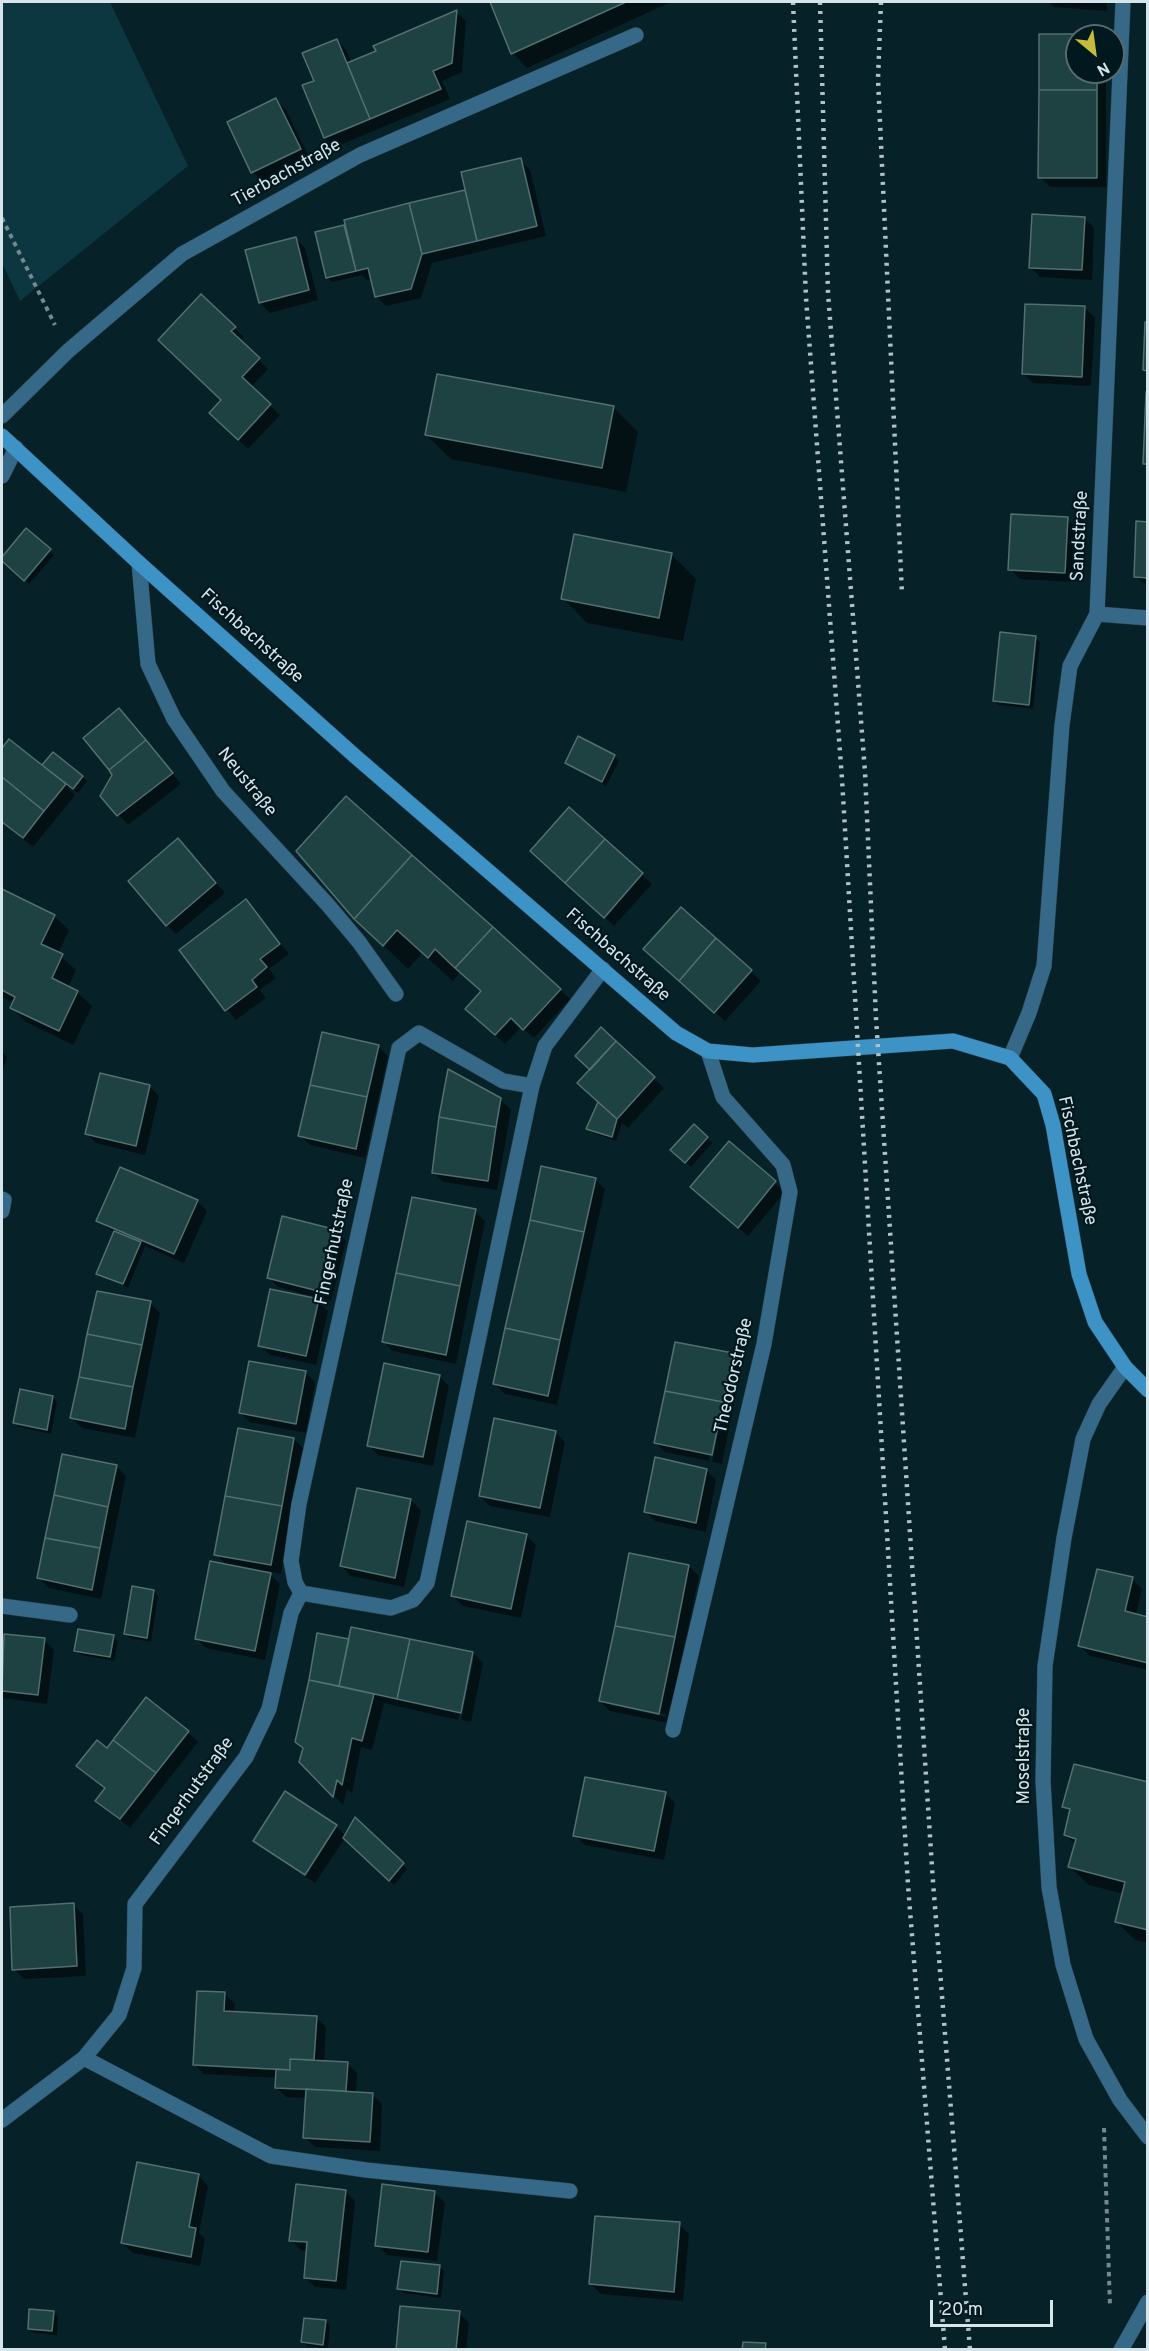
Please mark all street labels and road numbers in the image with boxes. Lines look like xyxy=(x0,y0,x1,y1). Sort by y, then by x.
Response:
street label: Tierbachstraße xyxy=(229,135,345,213)
street label: Sandstraße xyxy=(1068,490,1094,582)
street label: Fischbachstraße xyxy=(195,585,307,689)
street label: Neustraße xyxy=(212,744,280,822)
street label: Fischbachstraße xyxy=(560,905,674,1007)
street label: Fischbachstraße xyxy=(1052,1094,1100,1228)
street label: Fingerhutstraße xyxy=(312,1177,360,1307)
street label: Theodorstraße xyxy=(711,1316,759,1436)
street label: Moselstraße xyxy=(1014,1707,1036,1805)
street label: Fingerhutstraße xyxy=(146,1734,240,1850)

